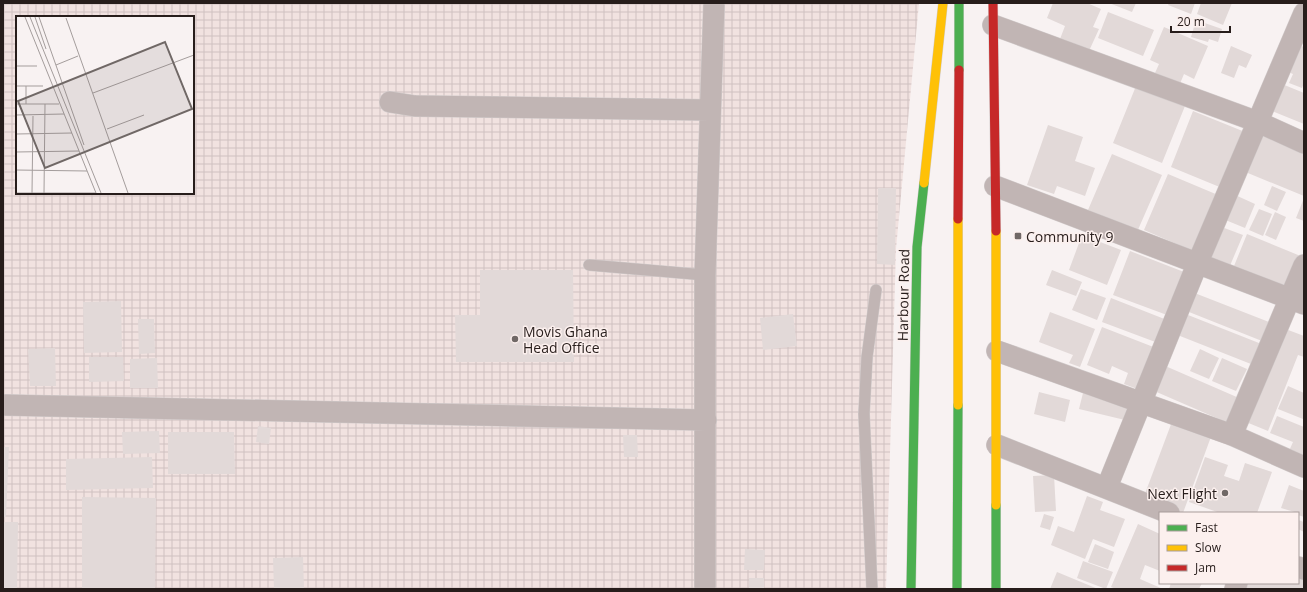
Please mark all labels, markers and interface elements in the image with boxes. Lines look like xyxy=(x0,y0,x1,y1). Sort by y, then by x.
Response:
scale bar xyxy=(1171,8,1230,34)
text: 20 m xyxy=(1177,13,1205,30)
inset map xyxy=(16,16,194,194)
place label: Community 9 xyxy=(1026,227,1114,246)
marker: Community 9 xyxy=(1013,231,1023,241)
street label: Harbour Road xyxy=(893,249,913,341)
place label: Movis Ghana Head Office xyxy=(523,322,608,357)
marker: Movis Ghana Head Office xyxy=(510,334,520,344)
place label: Next Flight xyxy=(1147,484,1217,503)
marker: Next Flight xyxy=(1220,488,1230,498)
legend xyxy=(1159,512,1299,584)
text: Fast xyxy=(1195,519,1218,536)
text: Slow xyxy=(1195,539,1222,556)
text: Jam xyxy=(1194,559,1216,576)

